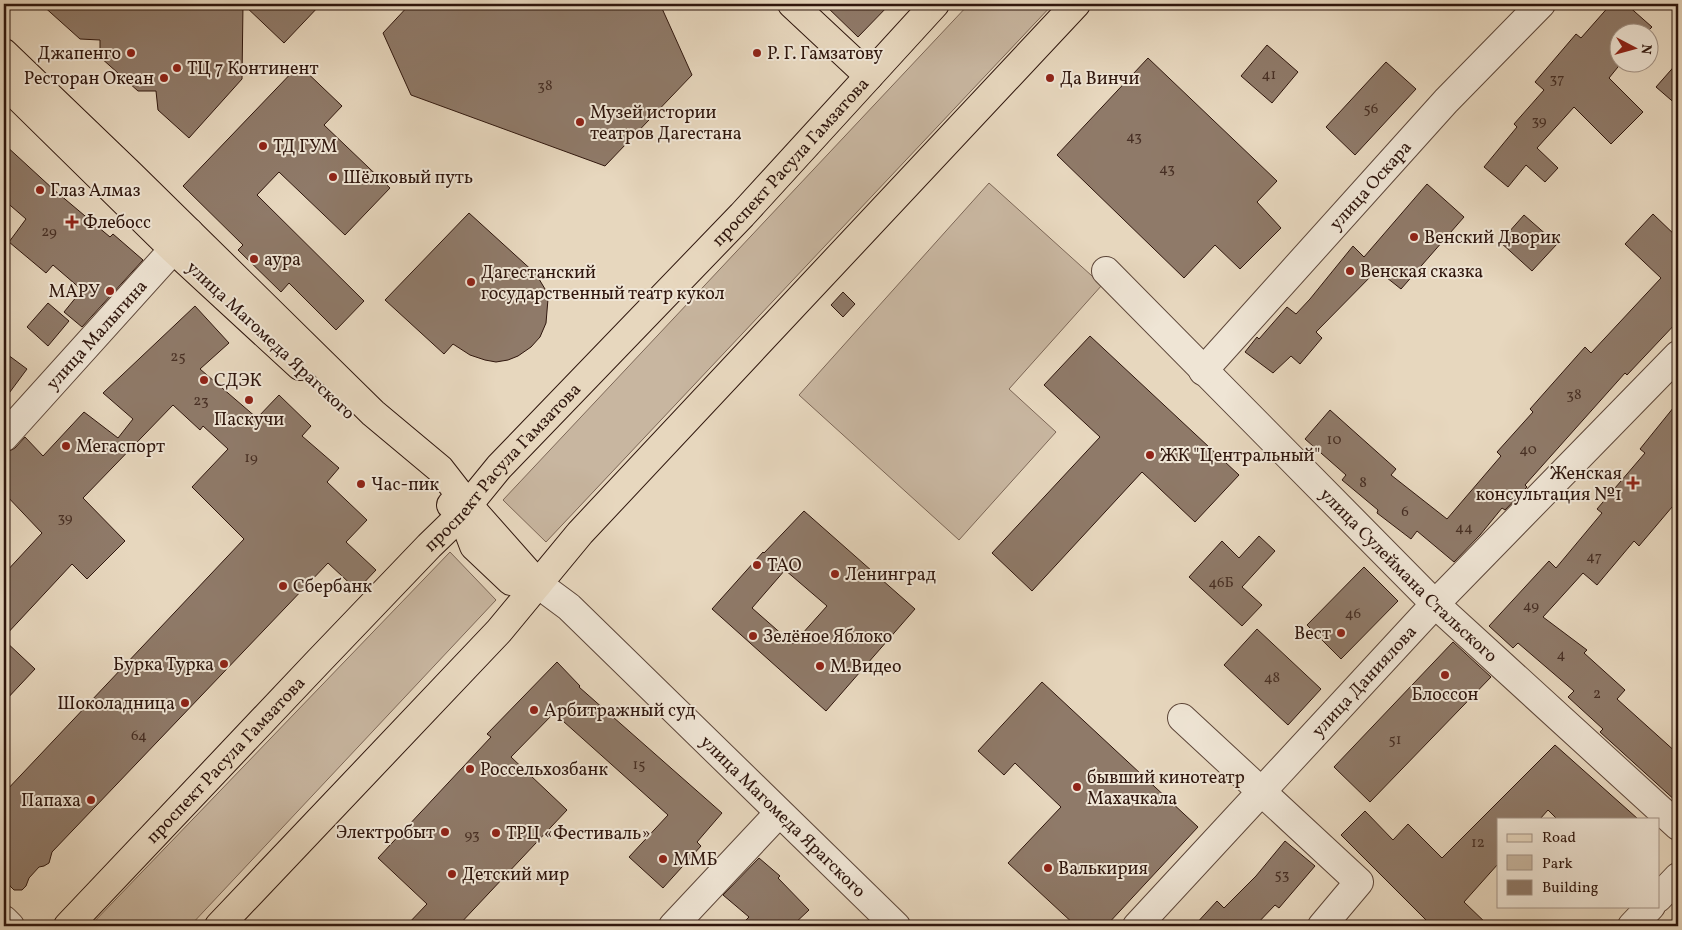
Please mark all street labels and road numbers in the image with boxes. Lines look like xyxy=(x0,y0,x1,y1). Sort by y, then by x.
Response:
street label: проспект Расула Гамзатова xyxy=(707,73,876,253)
street label: улица Оскара xyxy=(1324,136,1418,236)
street label: улица Магомеда Ярагского xyxy=(180,256,360,426)
street label: улица Малыгина xyxy=(41,275,154,396)
street label: проспект Расула Гамзатова xyxy=(419,378,587,558)
street label: улица Сулеймана Стальского xyxy=(1313,483,1502,669)
street label: улица Даниялова xyxy=(1307,620,1423,743)
street label: проспект Расула Гамзатова xyxy=(141,672,312,850)
street label: улица Магомеда Ярагского xyxy=(694,730,871,904)

